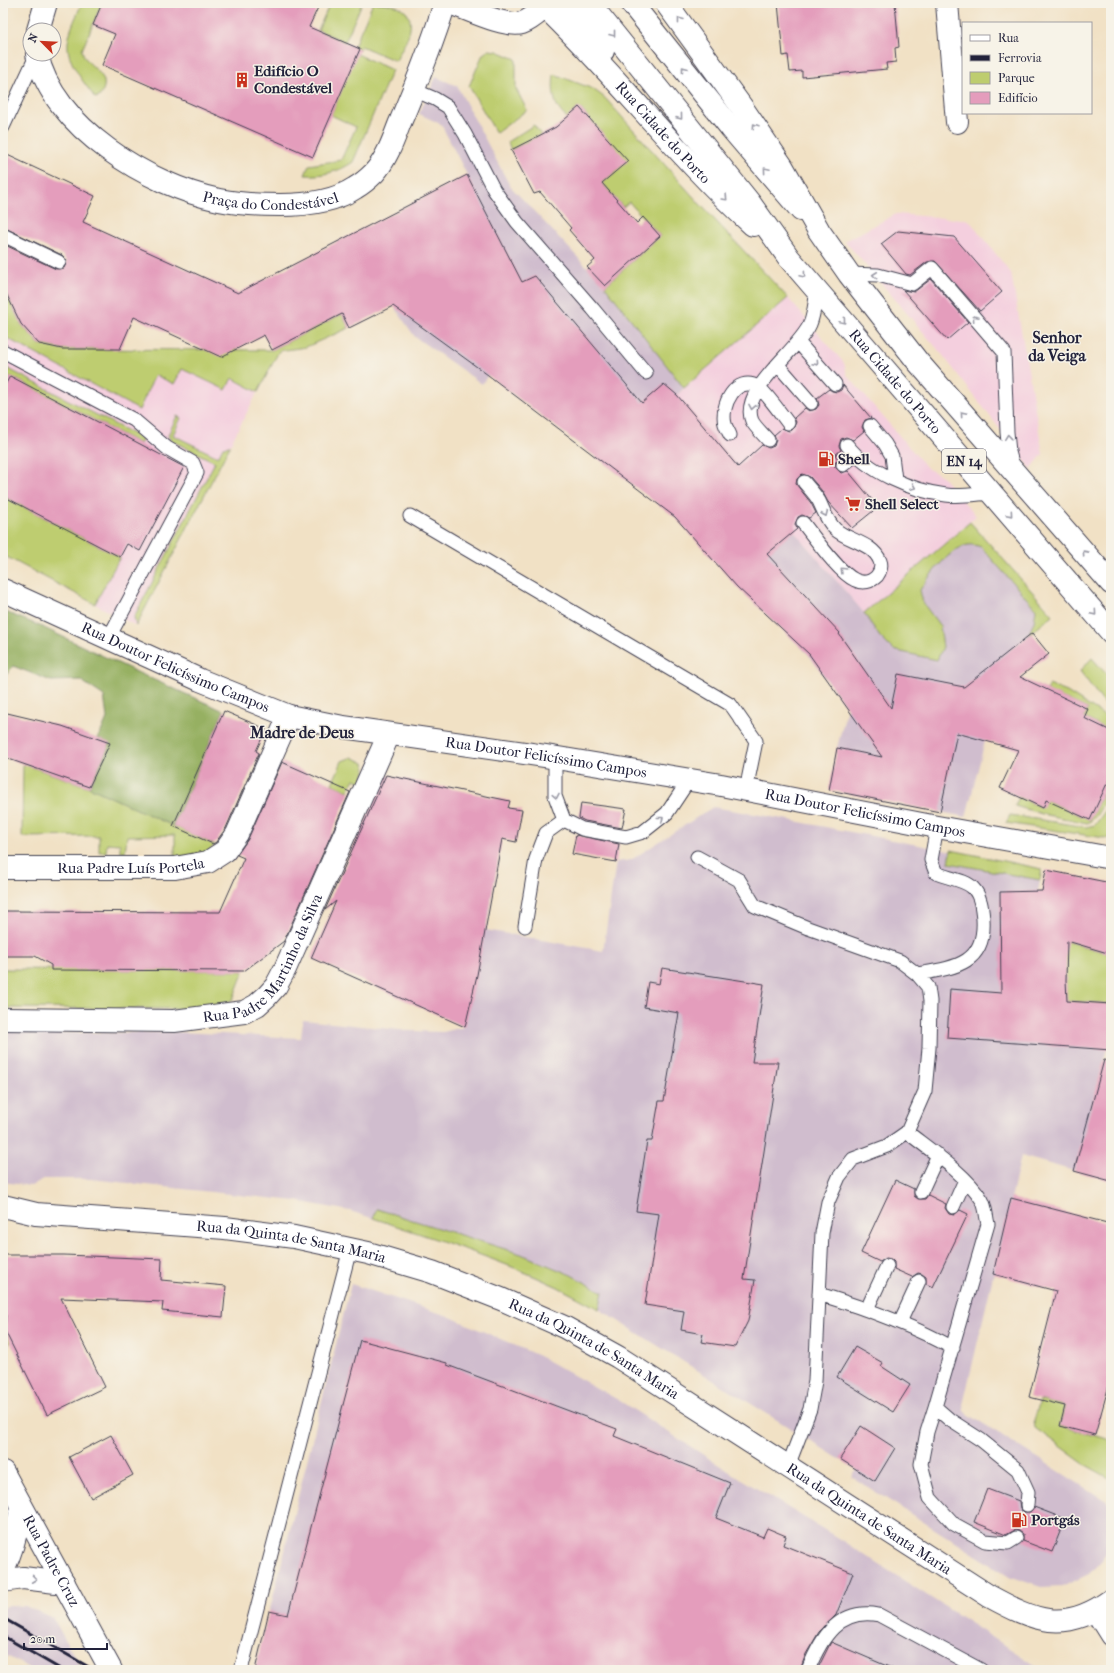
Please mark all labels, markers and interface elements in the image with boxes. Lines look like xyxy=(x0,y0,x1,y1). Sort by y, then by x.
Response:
one-way arrow xyxy=(677,18,684,25)
north arrow xyxy=(22,22,62,62)
legend xyxy=(962,22,1092,114)
one-way arrow xyxy=(608,29,615,36)
text: N xyxy=(26,31,41,45)
text: Rua xyxy=(998,31,1019,45)
text: Ferrovia xyxy=(998,51,1042,65)
place label: Edifício O Condestável xyxy=(254,62,333,97)
one-way arrow xyxy=(682,67,689,74)
building icon: Edifício O Condestável xyxy=(233,71,251,89)
text: Parque xyxy=(998,71,1035,85)
street label: Rua Cidade do Porto xyxy=(612,78,715,188)
text: Edifício xyxy=(998,91,1038,105)
one-way arrow xyxy=(675,113,682,120)
one-way arrow xyxy=(752,123,760,130)
one-way arrow xyxy=(764,167,771,174)
street label: Praça do Condestável xyxy=(201,187,341,214)
one-way arrow xyxy=(720,193,728,201)
one-way arrow xyxy=(798,270,805,277)
one-way arrow xyxy=(872,271,878,280)
one-way arrow xyxy=(838,316,845,323)
one-way arrow xyxy=(973,316,980,323)
street label: Rua Cidade do Porto xyxy=(845,325,945,438)
district label: Senhor da Veiga xyxy=(1028,328,1086,366)
one-way arrow xyxy=(812,358,819,366)
one-way arrow xyxy=(748,404,756,410)
one-way arrow xyxy=(960,411,968,419)
one-way arrow xyxy=(1004,434,1013,440)
road number: EN 14 xyxy=(942,449,986,473)
fuel station icon: Shell xyxy=(817,450,835,468)
place label: Shell xyxy=(838,450,871,468)
one-way arrow xyxy=(909,482,916,490)
supermarket icon: Shell Select xyxy=(844,495,862,513)
place label: Shell Select xyxy=(865,495,939,513)
one-way arrow xyxy=(820,510,828,518)
one-way arrow xyxy=(1005,510,1012,517)
one-way arrow xyxy=(1083,551,1090,558)
one-way arrow xyxy=(840,567,848,575)
one-way arrow xyxy=(1090,608,1097,616)
street label: Rua Doutor Felicíssimo Campos xyxy=(79,618,273,716)
district label: Madre de Deus xyxy=(249,723,354,742)
street label: Rua Doutor Felicíssimo Campos xyxy=(444,733,649,782)
street label: Rua Doutor Felicíssimo Campos xyxy=(763,785,967,841)
one-way arrow xyxy=(552,793,560,799)
one-way arrow xyxy=(656,816,663,823)
street label: Rua Padre Luís Portela xyxy=(57,854,207,877)
street label: Rua Padre Martinho da Silva xyxy=(202,890,327,1026)
street label: Rua da Quinta de Santa Maria xyxy=(196,1217,389,1267)
street label: Rua da Quinta de Santa Maria xyxy=(506,1295,683,1404)
street label: Rua da Quinta de Santa Maria xyxy=(783,1459,956,1579)
fuel station icon: Portgás xyxy=(1010,1511,1028,1529)
place label: Portgás xyxy=(1031,1511,1080,1529)
street label: Rua Padre Cruz xyxy=(19,1512,84,1610)
one-way arrow xyxy=(30,1575,37,1584)
scale bar xyxy=(24,1625,107,1651)
text: 20 m xyxy=(30,1632,55,1646)

